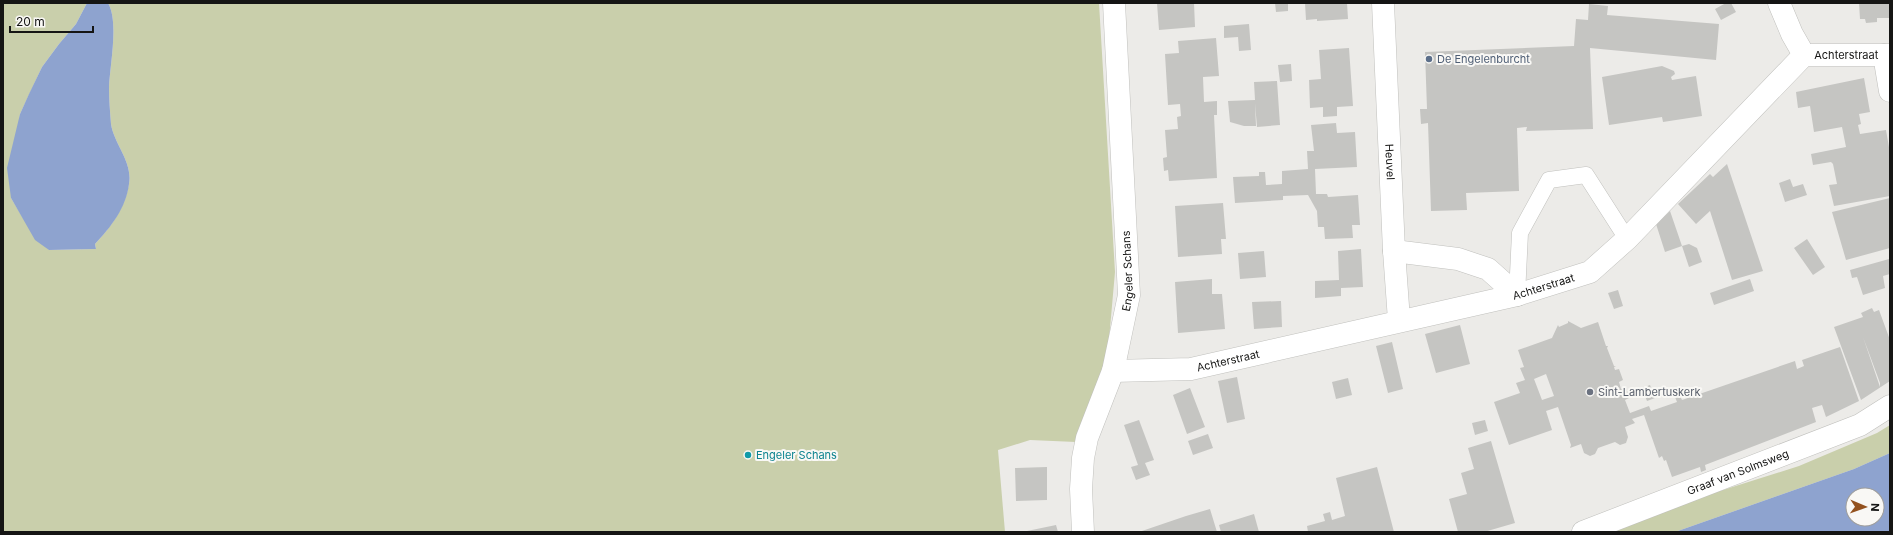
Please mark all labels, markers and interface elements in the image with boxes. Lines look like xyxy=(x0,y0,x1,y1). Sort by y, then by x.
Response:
scale bar xyxy=(10,8,93,34)
text: 20 m xyxy=(16,14,45,29)
street label: Achterstraat xyxy=(1814,48,1879,62)
place label: De Engelenburcht xyxy=(1437,52,1530,66)
marker: De Engelenburcht xyxy=(1424,54,1434,64)
street label: Heuvel xyxy=(1382,143,1398,180)
street label: Engeler Schans xyxy=(1119,230,1137,313)
street label: Achterstraat xyxy=(1511,270,1576,303)
street label: Achterstraat xyxy=(1195,347,1261,375)
place label: Sint-Lambertuskerk xyxy=(1598,385,1701,399)
marker: Sint-Lambertuskerk xyxy=(1585,387,1595,397)
street label: Graaf van Solmsweg xyxy=(1685,446,1791,498)
place label: Engeler Schans xyxy=(756,448,837,462)
marker: Engeler Schans xyxy=(743,450,753,460)
north arrow xyxy=(1845,487,1885,527)
text: N xyxy=(1868,503,1882,512)

